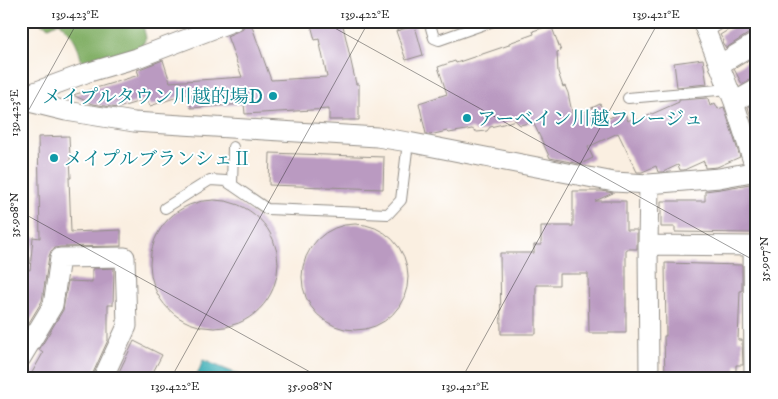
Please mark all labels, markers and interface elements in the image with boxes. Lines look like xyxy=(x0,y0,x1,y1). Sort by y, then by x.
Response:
text: 139.423°E xyxy=(51,7,99,22)
text: 139.422°E xyxy=(341,7,390,22)
text: 139.421°E xyxy=(632,7,680,22)
place label: メイプルタウン川越的場D xyxy=(42,86,263,109)
text: 139.423°E xyxy=(7,89,22,137)
marker: メイプルタウン川越的場D xyxy=(267,90,279,102)
place label: アーベイン川越フレージュ xyxy=(477,108,703,131)
marker: アーベイン川越フレージュ xyxy=(461,112,473,124)
place label: メイプルブランシェⅡ xyxy=(64,148,251,171)
marker: メイプルブランシェⅡ xyxy=(48,152,60,164)
text: 35.908°N xyxy=(7,192,22,238)
text: 35.907°N xyxy=(757,236,772,282)
text: 139.422°E xyxy=(151,379,200,394)
text: 35.908°N xyxy=(287,379,333,394)
text: 139.421°E xyxy=(441,379,489,394)

